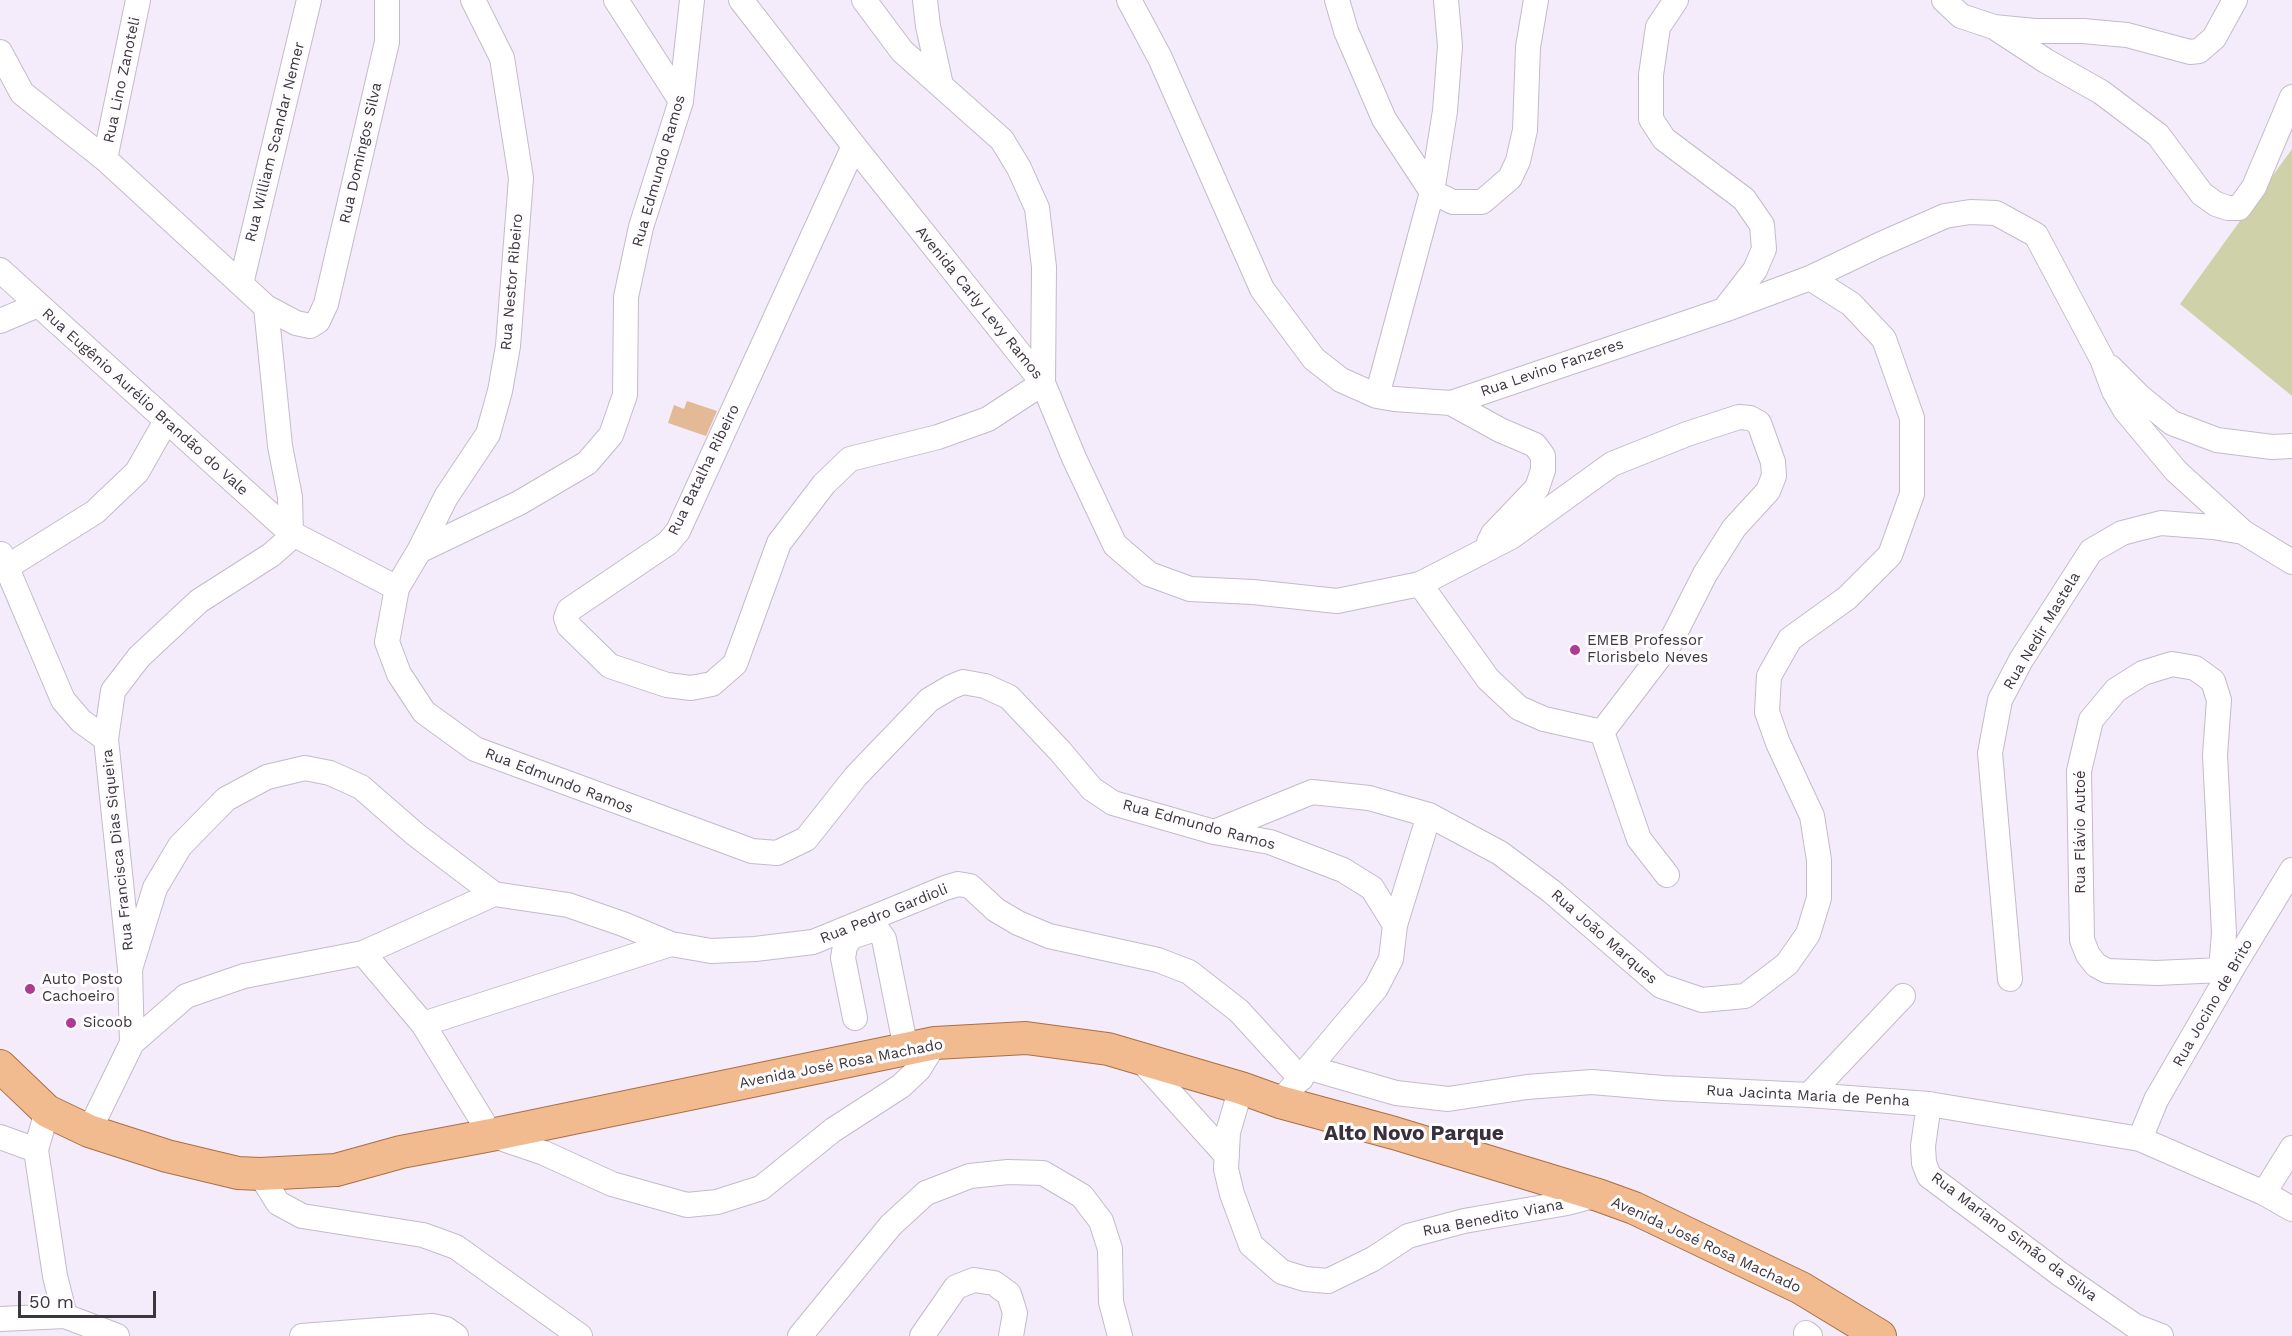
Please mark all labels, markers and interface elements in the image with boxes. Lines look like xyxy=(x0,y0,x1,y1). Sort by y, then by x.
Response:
street label: Rua Lino Zanoteli xyxy=(100,15,144,145)
street label: Rua William Scandar Nemer xyxy=(241,40,309,244)
street label: Rua Domingos Silva xyxy=(336,81,386,225)
street label: Rua Edmundo Ramos xyxy=(629,93,689,249)
street label: Rua Nestor Ribeiro xyxy=(497,213,527,351)
street label: Avenida Carly Levy Ramos xyxy=(912,223,1046,383)
street label: Rua Eugênio Aurélio Brandão do Vale xyxy=(38,305,252,499)
street label: Rua Levino Fanzeres xyxy=(1478,335,1626,401)
street label: Rua Batalha Ribeiro xyxy=(664,401,744,539)
street label: Rua Nedir Mastela xyxy=(2000,569,2084,693)
place label: EMEB Professor Florisbelo Neves xyxy=(1587,632,1708,667)
marker: EMEB Professor Florisbelo Neves xyxy=(1568,643,1582,657)
street label: Rua Edmundo Ramos xyxy=(482,744,636,818)
street label: Rua Francisca Dias Siqueira xyxy=(98,748,138,952)
street label: Rua Flávio Autoé xyxy=(2072,770,2090,894)
street label: Rua Edmundo Ramos xyxy=(1121,796,1277,854)
street label: Rua Pedro Gardioli xyxy=(818,880,950,948)
street label: Rua João Marques xyxy=(1547,886,1661,988)
street label: Rua Jocino de Brito xyxy=(2169,936,2257,1070)
place label: Auto Posto Cachoeiro xyxy=(42,971,123,1006)
marker: Auto Posto Cachoeiro xyxy=(23,982,37,996)
place label: Sicoob xyxy=(83,1014,132,1032)
marker: Sicoob xyxy=(64,1016,78,1030)
street label: Avenida José Rosa Machado xyxy=(738,1035,944,1093)
street label: Rua Jacinta Maria de Penha xyxy=(1706,1082,1910,1110)
district label: Alto Novo Parque xyxy=(1324,1121,1504,1147)
street label: Rua Mariano Simão da Silva xyxy=(1927,1169,2101,1305)
street label: Avenida José Rosa Machado xyxy=(1608,1193,1804,1297)
street label: Rua Benedito Viana xyxy=(1421,1196,1565,1240)
scale bar xyxy=(21,1279,159,1317)
text: 50 m xyxy=(29,1291,74,1312)

